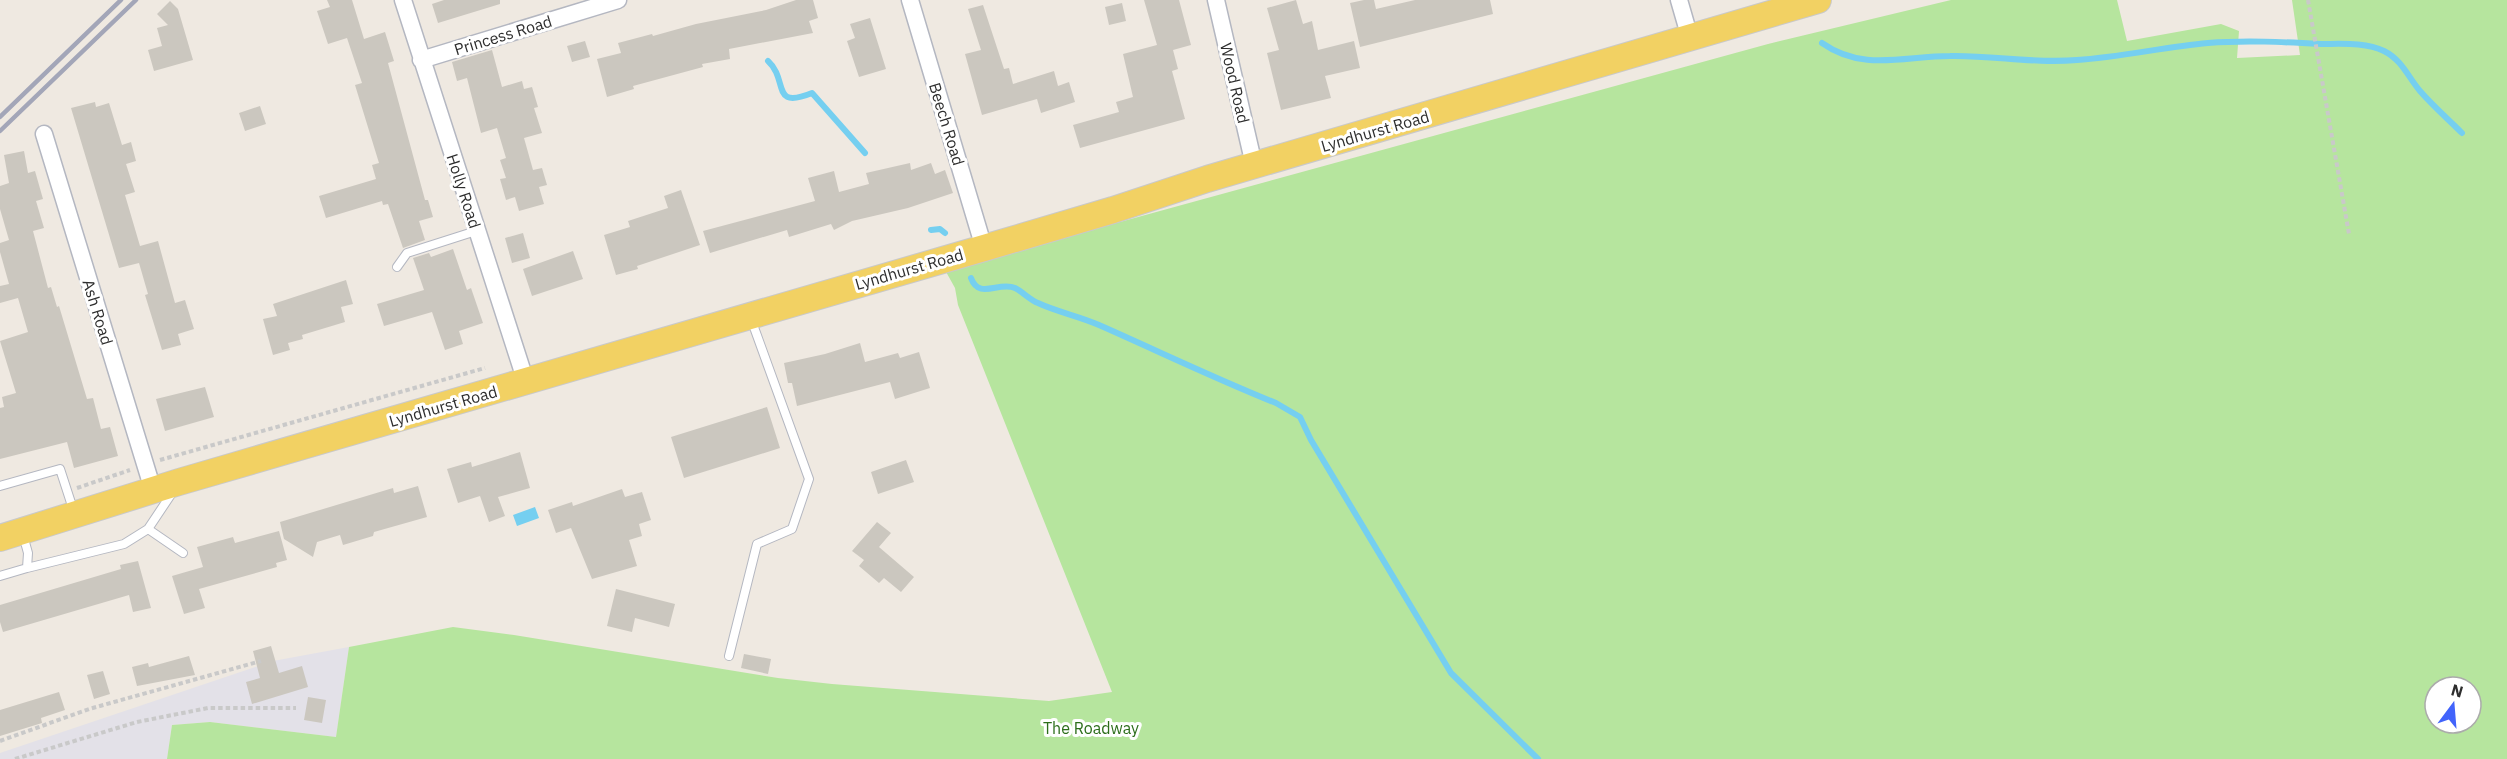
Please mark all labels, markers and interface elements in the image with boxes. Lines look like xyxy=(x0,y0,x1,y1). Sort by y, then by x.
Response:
street label: Princess Road xyxy=(452,11,554,59)
street label: Wood Road xyxy=(1216,41,1254,125)
street label: Beech Road xyxy=(925,80,969,168)
street label: Lyndhurst Road xyxy=(1319,106,1431,156)
street label: Holly Road xyxy=(443,151,485,231)
street label: Lyndhurst Road xyxy=(853,244,965,294)
street label: Ash Road xyxy=(79,277,117,347)
street label: Lyndhurst Road xyxy=(387,381,499,431)
north arrow xyxy=(2423,675,2483,735)
text: N xyxy=(2449,679,2465,702)
park label: The Roadway xyxy=(1043,718,1139,738)

